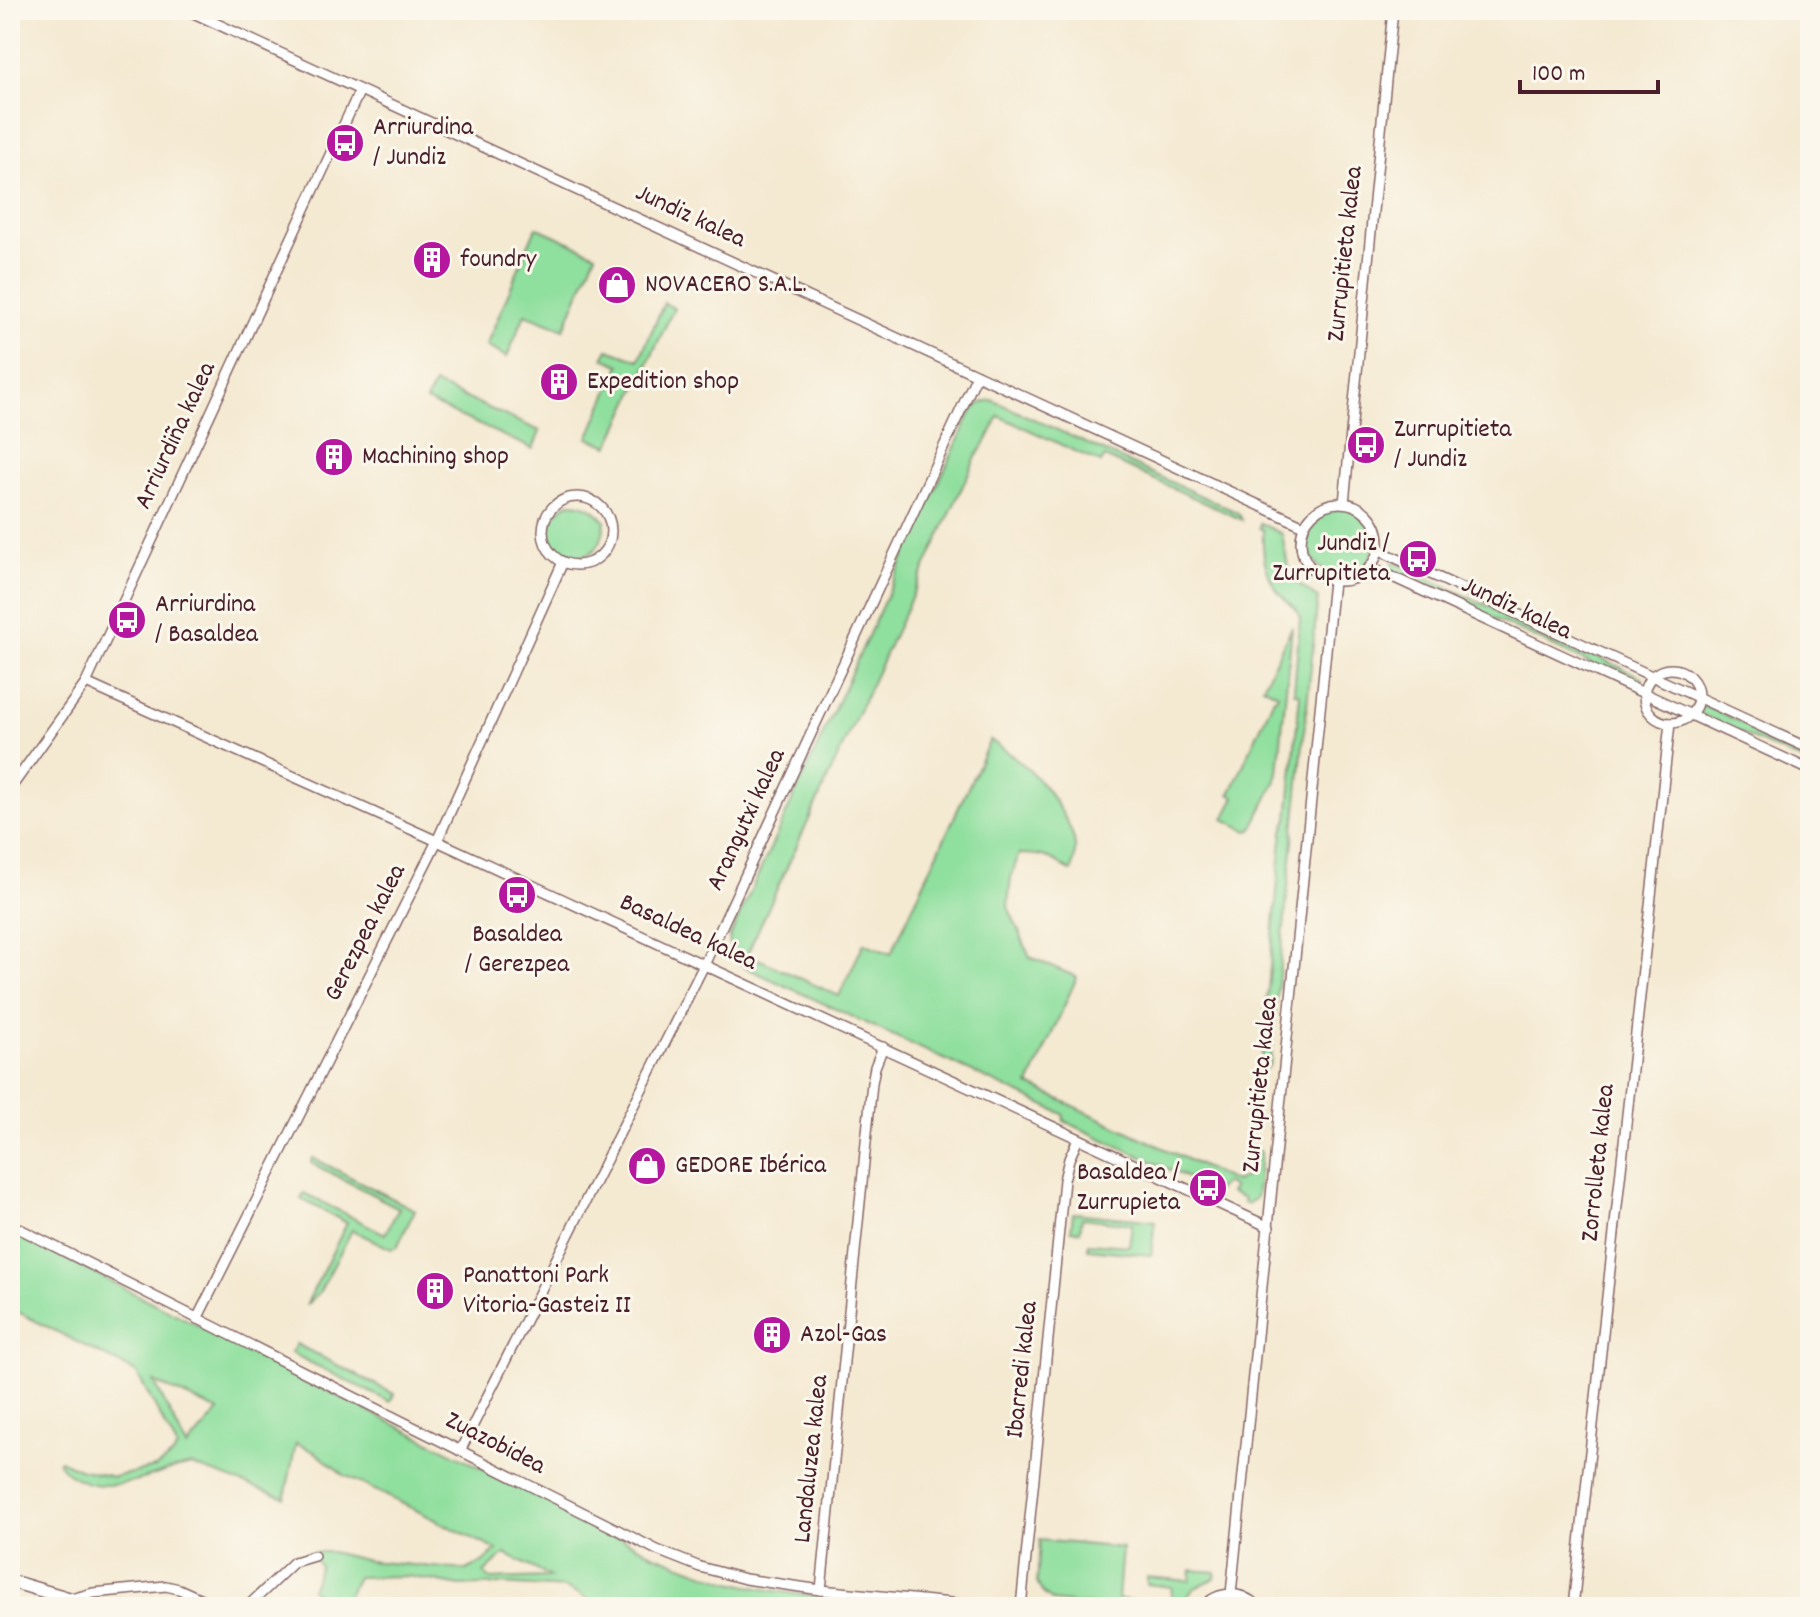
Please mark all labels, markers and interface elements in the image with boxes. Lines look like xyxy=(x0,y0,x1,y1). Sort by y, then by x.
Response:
scale bar xyxy=(1520,44,1658,94)
text: 100 m xyxy=(1532,58,1585,92)
place label: Arriurdina / Jundiz xyxy=(373,110,474,177)
bus stop icon: Arriurdina / Jundiz xyxy=(324,122,366,164)
street label: Zurrupitieta kalea xyxy=(1318,164,1374,344)
street label: Jundiz kalea xyxy=(629,175,752,259)
building icon: foundry xyxy=(411,239,453,281)
place label: foundry xyxy=(460,242,537,279)
shop icon: NOVACERO S.A.L. xyxy=(596,264,638,306)
place label: NOVACERO S.A.L. xyxy=(645,267,807,304)
street label: Arriurdiña kalea xyxy=(126,355,227,516)
building icon: Expedition shop xyxy=(538,361,580,403)
place label: Expedition shop xyxy=(587,364,739,401)
place label: Zurrupitieta / Jundiz xyxy=(1394,412,1512,479)
bus stop icon: Zurrupitieta / Jundiz xyxy=(1345,424,1387,466)
building icon: Machining shop xyxy=(313,436,355,478)
place label: Machining shop xyxy=(362,439,509,476)
place label: Jundiz / Zurrupitieta xyxy=(1273,526,1391,593)
bus stop icon: Jundiz / Zurrupitieta xyxy=(1397,538,1439,580)
street label: Jundiz kalea xyxy=(1455,567,1578,651)
place label: Arriurdina / Basaldea xyxy=(155,587,259,654)
bus stop icon: Arriurdina / Basaldea xyxy=(106,599,148,641)
street label: Arangutxi kalea xyxy=(698,742,796,897)
street label: Gerezpea kalea xyxy=(316,857,417,1008)
bus stop icon: Basaldea / Gerezpea xyxy=(496,874,538,916)
street label: Basaldea kalea xyxy=(613,885,764,981)
place label: Basaldea / Gerezpea xyxy=(465,917,570,984)
street label: Zurrupitieta kalea xyxy=(1233,995,1289,1175)
street label: Zorrolleta kalea xyxy=(1572,1082,1626,1244)
shop icon: GEDORE Ibérica xyxy=(626,1145,668,1187)
place label: GEDORE Ibérica xyxy=(675,1148,827,1185)
place label: Basaldea / Zurrupieta xyxy=(1077,1155,1181,1222)
bus stop icon: Basaldea / Zurrupieta xyxy=(1187,1167,1229,1209)
place label: Panattoni Park Vitoria-Gasteiz II xyxy=(463,1258,631,1325)
building icon: Panattoni Park Vitoria-Gasteiz II xyxy=(414,1270,456,1312)
street label: Ibarredi kalea xyxy=(997,1299,1049,1440)
building icon: Azol-Gas xyxy=(751,1314,793,1356)
place label: Azol-Gas xyxy=(800,1317,887,1354)
street label: Landaluzea kalea xyxy=(785,1372,839,1545)
street label: Zuazobidea xyxy=(438,1403,552,1485)

